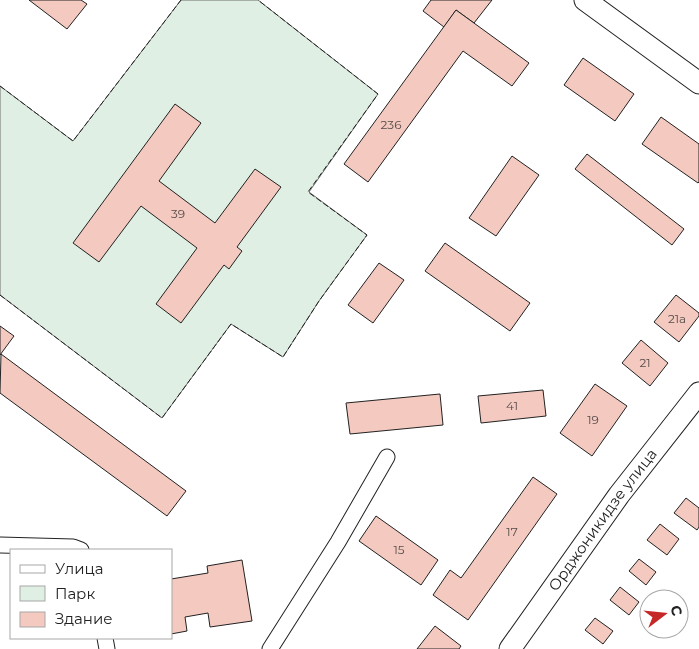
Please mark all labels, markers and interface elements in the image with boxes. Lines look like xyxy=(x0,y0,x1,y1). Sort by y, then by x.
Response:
house number: 236 xyxy=(381,117,401,132)
house number: 39 xyxy=(171,206,185,221)
house number: 21а xyxy=(668,311,686,326)
house number: 21 xyxy=(639,355,651,370)
house number: 41 xyxy=(506,398,518,413)
house number: 19 xyxy=(587,412,599,427)
street label: Орджоникидзе улица xyxy=(544,445,661,595)
house number: 17 xyxy=(506,524,518,539)
house number: 15 xyxy=(393,542,405,557)
legend xyxy=(10,549,172,639)
text: Улица xyxy=(55,559,103,578)
text: Парк xyxy=(55,584,95,603)
north arrow xyxy=(639,589,689,639)
text: С xyxy=(666,603,687,618)
text: Здание xyxy=(55,609,113,628)

